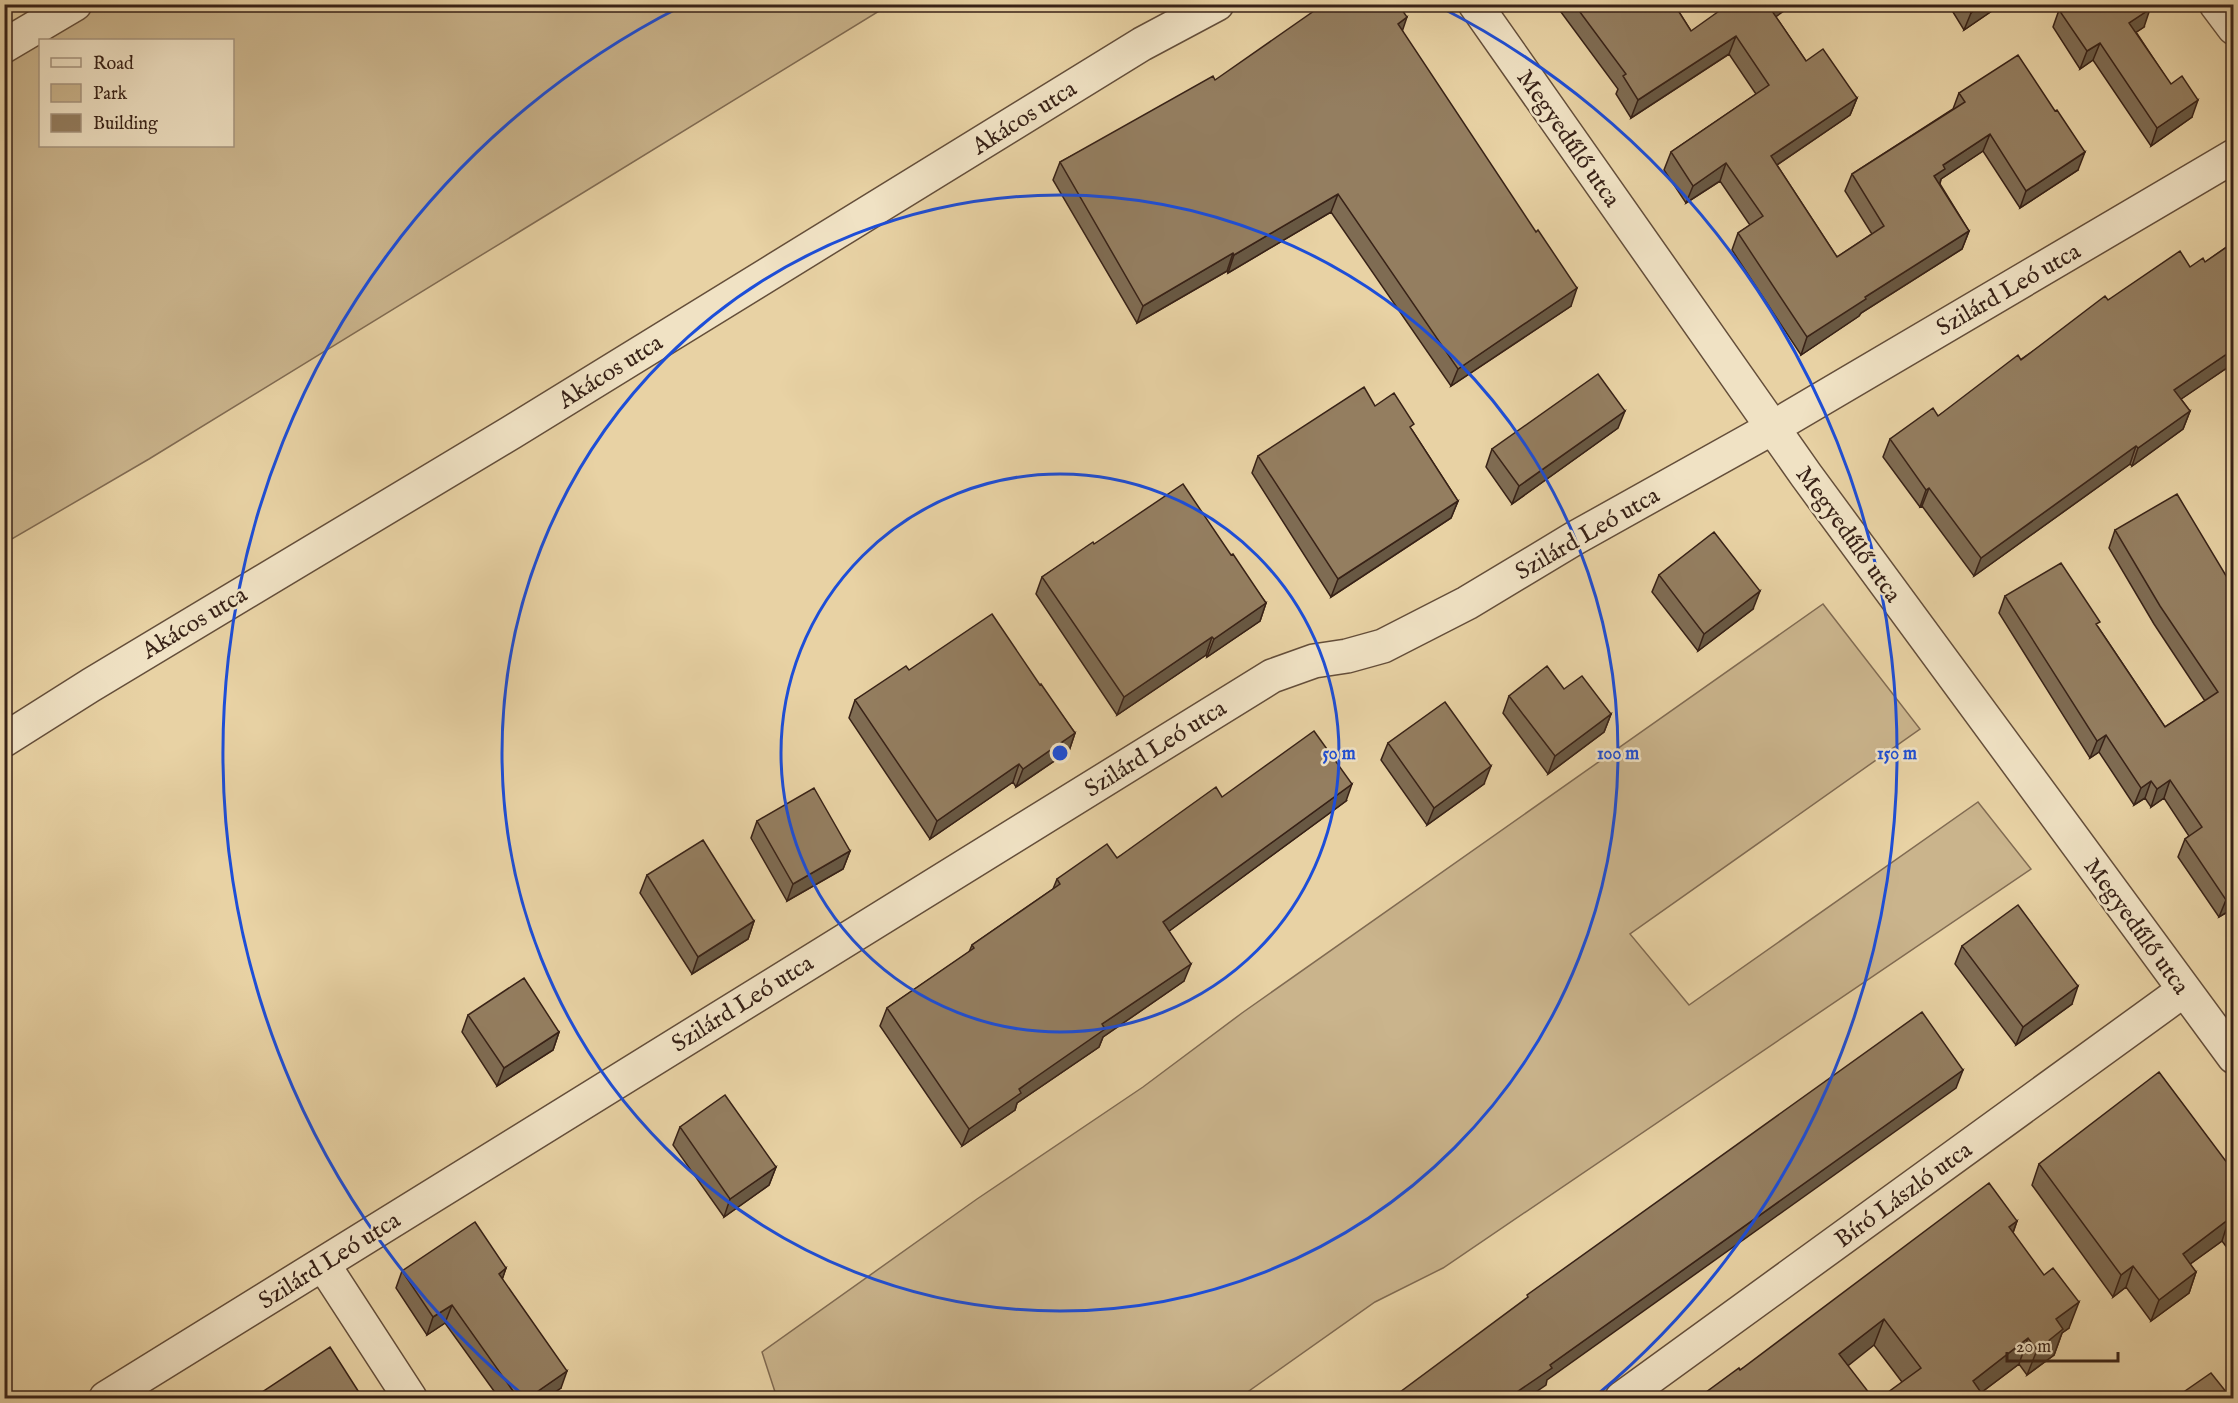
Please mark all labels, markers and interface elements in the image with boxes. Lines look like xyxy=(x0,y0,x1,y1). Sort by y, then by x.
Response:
legend xyxy=(39,39,234,147)
text: Road xyxy=(93,53,134,76)
street label: Megyedűlő utca xyxy=(1509,64,1627,214)
street label: Akácos utca xyxy=(966,74,1083,163)
text: Park xyxy=(93,83,128,106)
text: Building xyxy=(93,113,158,136)
street label: Szilárd Leó utca xyxy=(1931,236,2087,344)
street label: Akácos utca xyxy=(552,328,669,417)
street label: Megyedűlő utca xyxy=(1788,461,1908,610)
street label: Szilárd Leó utca xyxy=(1510,480,1666,588)
street label: Akácos utca xyxy=(135,579,254,667)
street label: Szilárd Leó utca xyxy=(1079,693,1233,805)
centre of rings xyxy=(1050,743,1070,763)
text: 50 m xyxy=(1322,743,1356,766)
text: 100 m xyxy=(1597,743,1639,766)
text: 150 m xyxy=(1877,743,1917,766)
street label: Megyedűlő utca xyxy=(2076,853,2196,1002)
street label: Szilárd Leó utca xyxy=(666,948,820,1060)
street label: Bíró László utca xyxy=(1829,1135,1979,1255)
street label: Szilárd Leó utca xyxy=(253,1205,407,1317)
scale bar xyxy=(2007,1325,2118,1363)
text: 20 m xyxy=(2016,1336,2051,1359)

